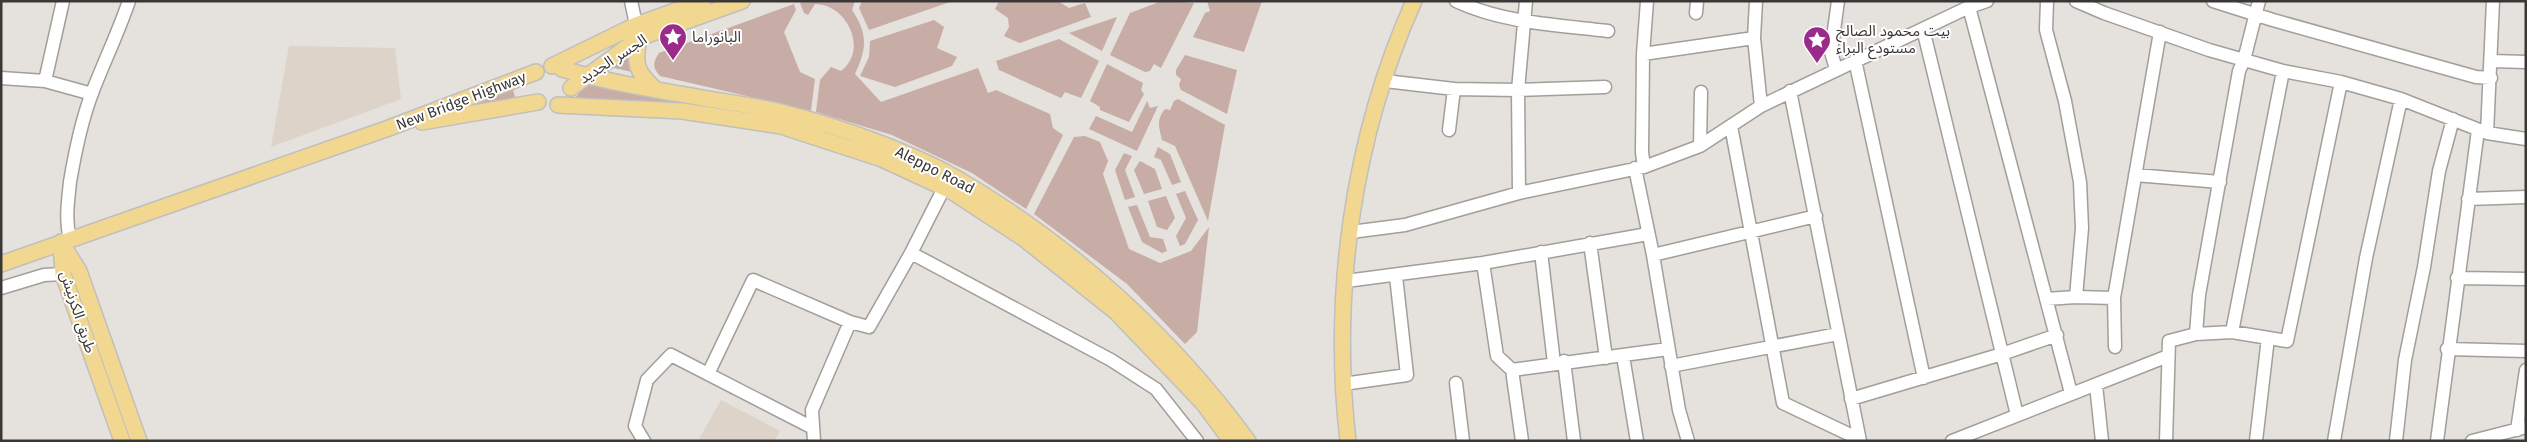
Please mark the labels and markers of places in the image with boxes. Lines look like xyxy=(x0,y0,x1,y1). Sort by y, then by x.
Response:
place icon: البانوراما xyxy=(658,22,688,61)
place label: بيت محمود الصالح مستودع البراء xyxy=(1836,22,1950,60)
place icon: بيت محمود الصالح مستودع البراء xyxy=(1802,25,1832,64)
place label: البانوراما xyxy=(692,28,741,46)

